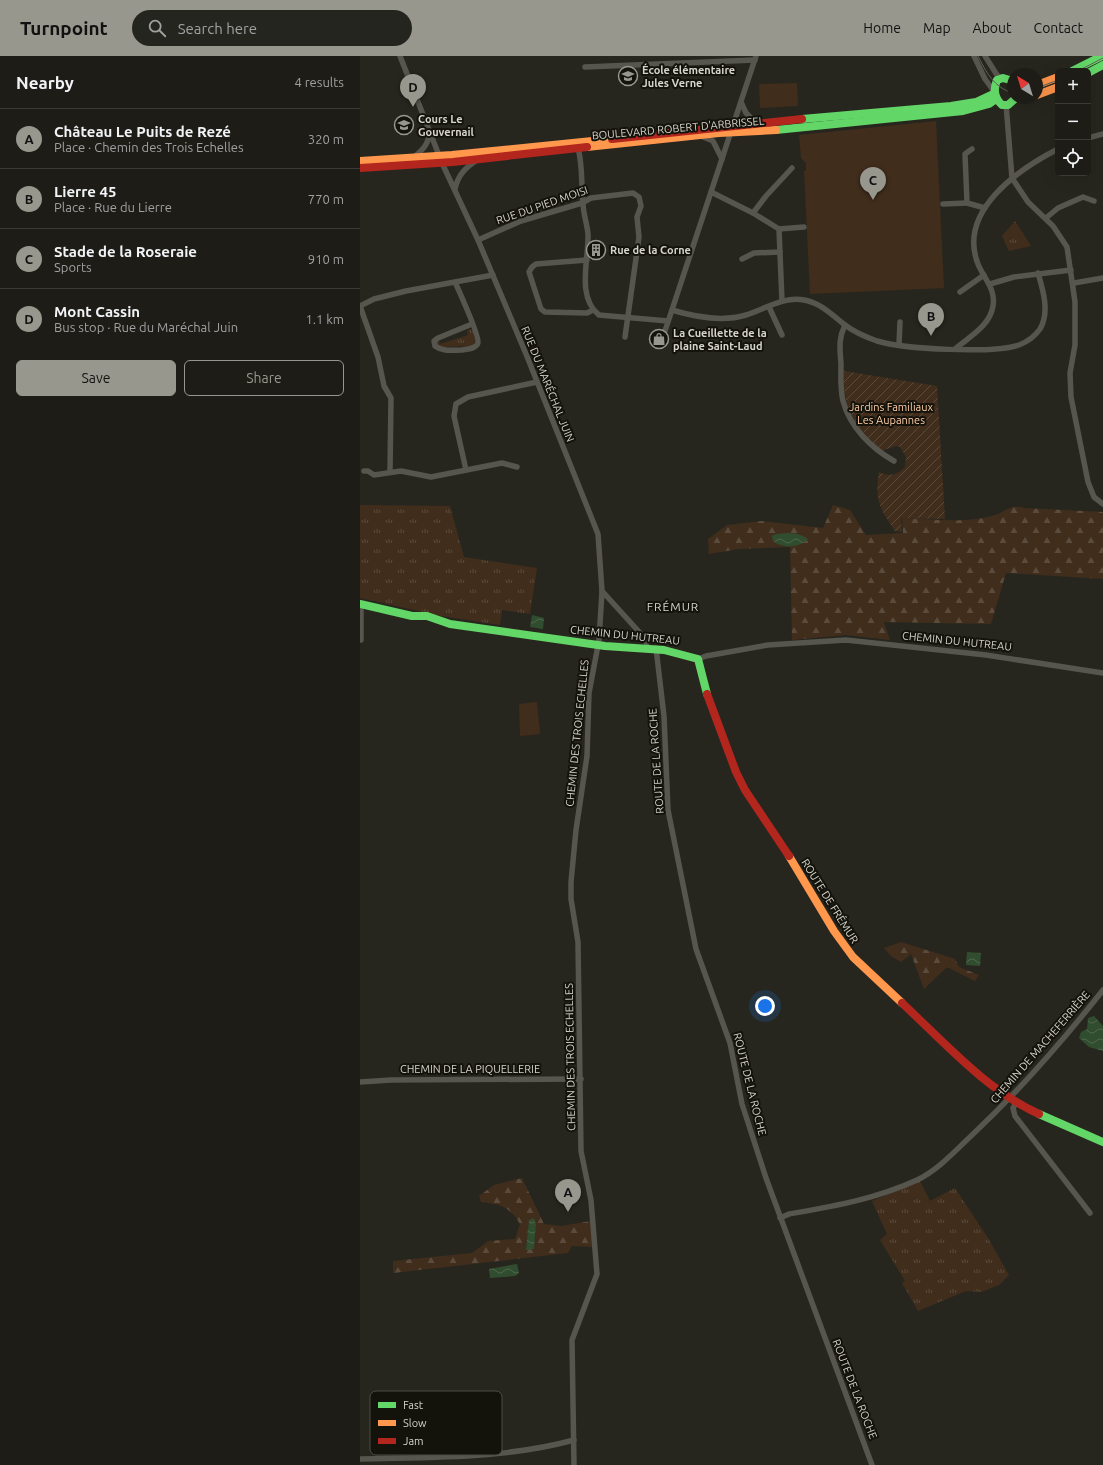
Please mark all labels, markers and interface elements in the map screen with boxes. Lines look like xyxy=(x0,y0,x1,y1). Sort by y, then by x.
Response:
search box xyxy=(132,10,412,46)
text: Turnpoint xyxy=(20,17,108,39)
icon: search xyxy=(146,17,168,39)
text: Search here xyxy=(178,20,257,37)
text: Home xyxy=(863,20,901,36)
text: Map xyxy=(923,20,951,36)
text: About xyxy=(973,20,1012,36)
text: Contact xyxy=(1034,20,1083,36)
place label: École élémentaire Jules Verne xyxy=(642,63,735,89)
school or university icon: École élémentaire Jules Verne xyxy=(617,65,639,87)
north arrow xyxy=(1007,68,1043,104)
map controls xyxy=(1055,68,1091,176)
button: + xyxy=(1055,68,1091,104)
text: Nearby xyxy=(16,73,74,92)
pin: D xyxy=(400,74,426,107)
text: 4 results xyxy=(294,75,344,89)
button: − xyxy=(1055,104,1091,140)
place label: Cours Le Gouvernail xyxy=(418,113,475,138)
school or university icon: Cours Le Gouvernail xyxy=(393,114,415,136)
street label: BOULEVARD ROBERT D'ARBRISSEL xyxy=(591,114,765,142)
text: Château Le Puits de Rezé xyxy=(54,123,231,140)
text: A xyxy=(24,132,34,146)
text: 320 m xyxy=(308,132,344,146)
text: Place · Chemin des Trois Echelles xyxy=(54,140,244,154)
button: locate xyxy=(1055,140,1091,176)
pin: C xyxy=(860,167,886,200)
text: Lierre 45 xyxy=(54,183,116,200)
street label: RUE DU PIED MOISI xyxy=(495,184,589,226)
text: B xyxy=(25,192,33,206)
text: 770 m xyxy=(308,192,344,206)
text: Place · Rue du Lierre xyxy=(54,200,172,214)
building icon: Rue de la Corne xyxy=(585,239,607,261)
text: Stade de la Roseraie xyxy=(54,243,197,260)
place label: Rue de la Corne xyxy=(610,244,691,256)
text: C xyxy=(25,252,33,266)
text: 910 m xyxy=(308,252,344,266)
text: Sports xyxy=(54,260,92,274)
text: Mont Cassin xyxy=(54,303,140,320)
pin: B xyxy=(918,303,944,336)
text: D xyxy=(24,312,34,326)
text: 1.1 km xyxy=(305,312,344,326)
text: Bus stop · Rue du Maréchal Juin xyxy=(54,320,238,334)
street label: RUE DU MARÉCHAL JUIN xyxy=(519,324,578,444)
place label: La Cueillette de la plaine Saint-Laud xyxy=(673,327,767,352)
shop icon: La Cueillette de la plaine Saint-Laud xyxy=(648,328,670,350)
button: Save xyxy=(16,360,176,396)
button: Share xyxy=(184,360,344,396)
park label: Jardins Familiaux Les Aupannes xyxy=(849,401,934,426)
district label: FRÉMUR xyxy=(647,600,699,613)
street label: CHEMIN DU HUTREAU xyxy=(570,623,680,647)
street label: CHEMIN DU HUTREAU xyxy=(902,629,1012,653)
street label: CHEMIN DES TROIS ECHELLES xyxy=(563,659,591,807)
street label: ROUTE DE LA ROCHE xyxy=(646,708,666,814)
street label: ROUTE DE FRÉMUR xyxy=(799,856,862,945)
street label: CHEMIN DES TROIS ECHELLES xyxy=(563,983,577,1131)
street label: CHEMIN DE MACHEFERRIÈRE xyxy=(987,988,1092,1106)
your location xyxy=(755,996,775,1016)
street label: ROUTE DE LA ROCHE xyxy=(731,1031,769,1137)
street label: CHEMIN DE LA PIQUELLERIE xyxy=(400,1063,540,1075)
pin: A xyxy=(555,1179,581,1212)
street label: ROUTE DE LA ROCHE xyxy=(830,1338,880,1440)
legend xyxy=(370,1391,502,1455)
text: Fast xyxy=(403,1399,424,1411)
text: Slow xyxy=(403,1417,427,1429)
text: Jam xyxy=(403,1435,424,1447)

